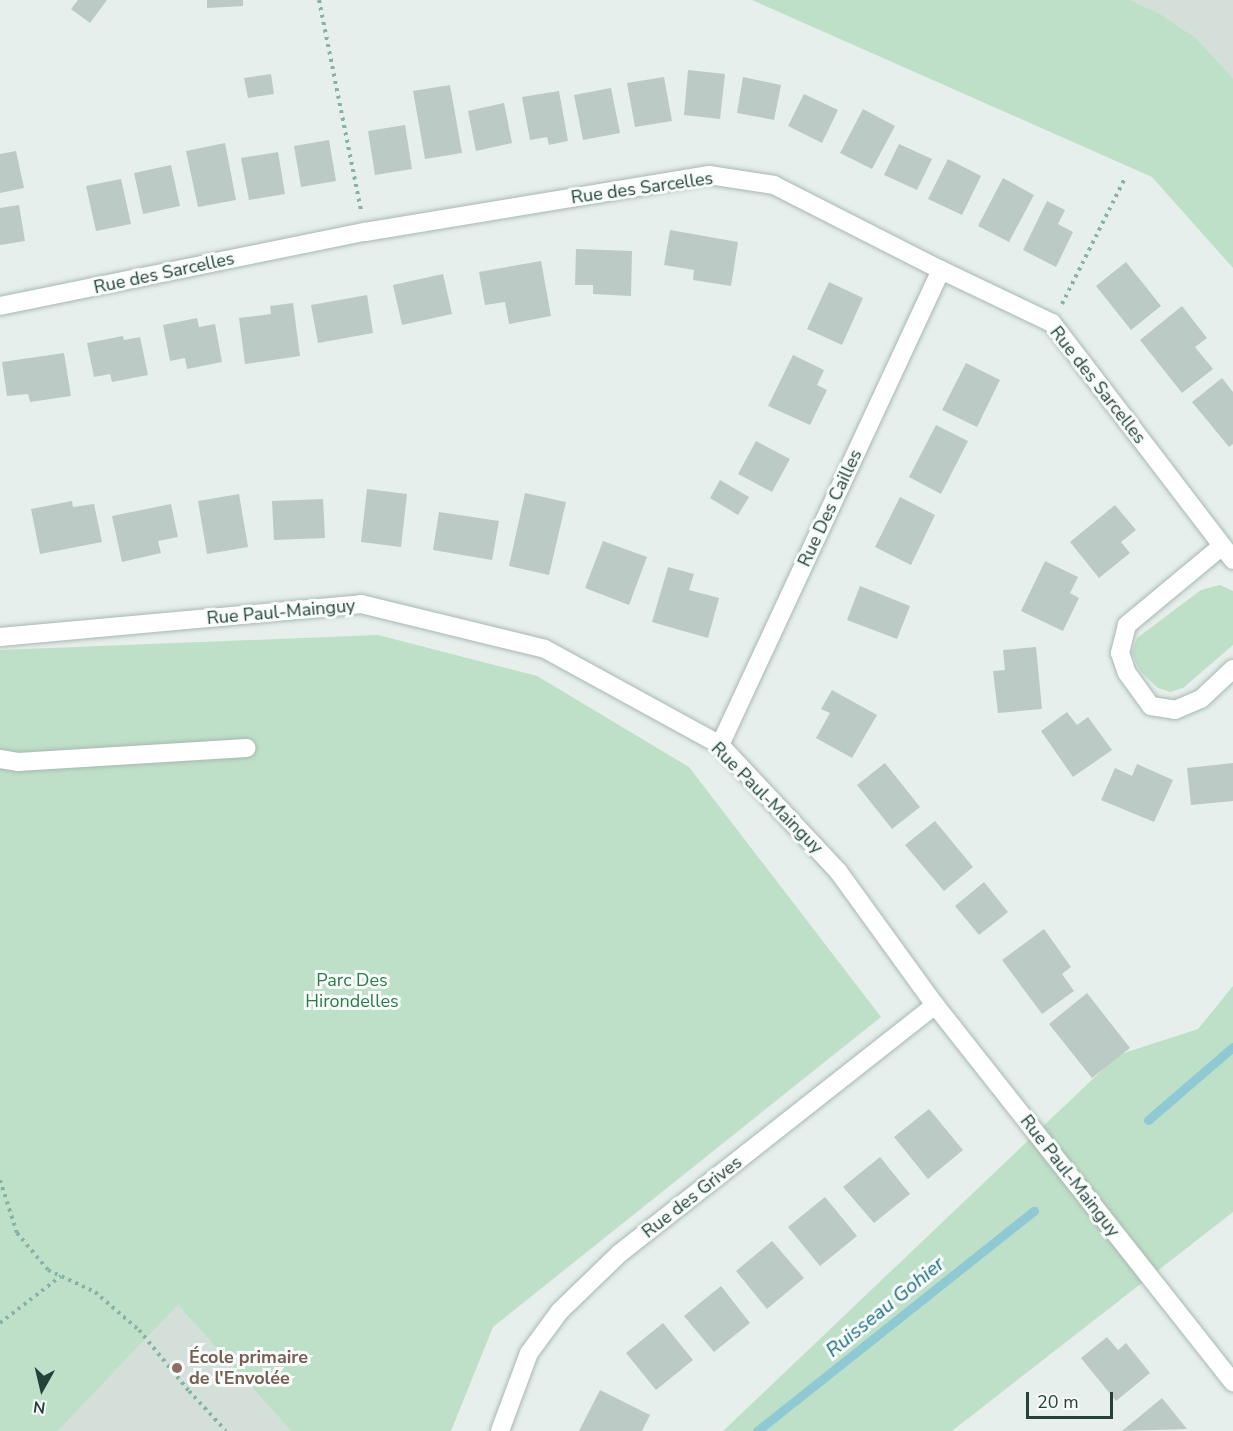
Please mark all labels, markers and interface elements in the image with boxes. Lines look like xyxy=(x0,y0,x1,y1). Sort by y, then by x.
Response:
street label: Rue des Sarcelles xyxy=(570,167,714,209)
street label: Rue des Sarcelles xyxy=(92,248,236,298)
street label: Rue des Sarcelles xyxy=(1045,322,1151,448)
street label: Rue Des Cailles xyxy=(793,446,867,570)
street label: Rue Paul-Mainguy xyxy=(206,595,356,629)
street label: Rue Paul-Mainguy xyxy=(707,738,827,858)
park label: Parc Des Hirondelles xyxy=(305,970,399,1012)
street label: Rue Paul-Mainguy xyxy=(1016,1111,1124,1241)
street label: Rue des Grives xyxy=(638,1151,746,1243)
water label: Ruisseau Gohier xyxy=(821,1252,949,1362)
place label: École primaire de l'Envolée xyxy=(189,1347,308,1390)
north arrow xyxy=(12,1359,72,1419)
marker: École primaire de l'Envolée xyxy=(170,1361,184,1375)
scale bar xyxy=(1029,1380,1116,1418)
text: 20 m xyxy=(1037,1390,1079,1414)
text: N xyxy=(32,1395,47,1419)

